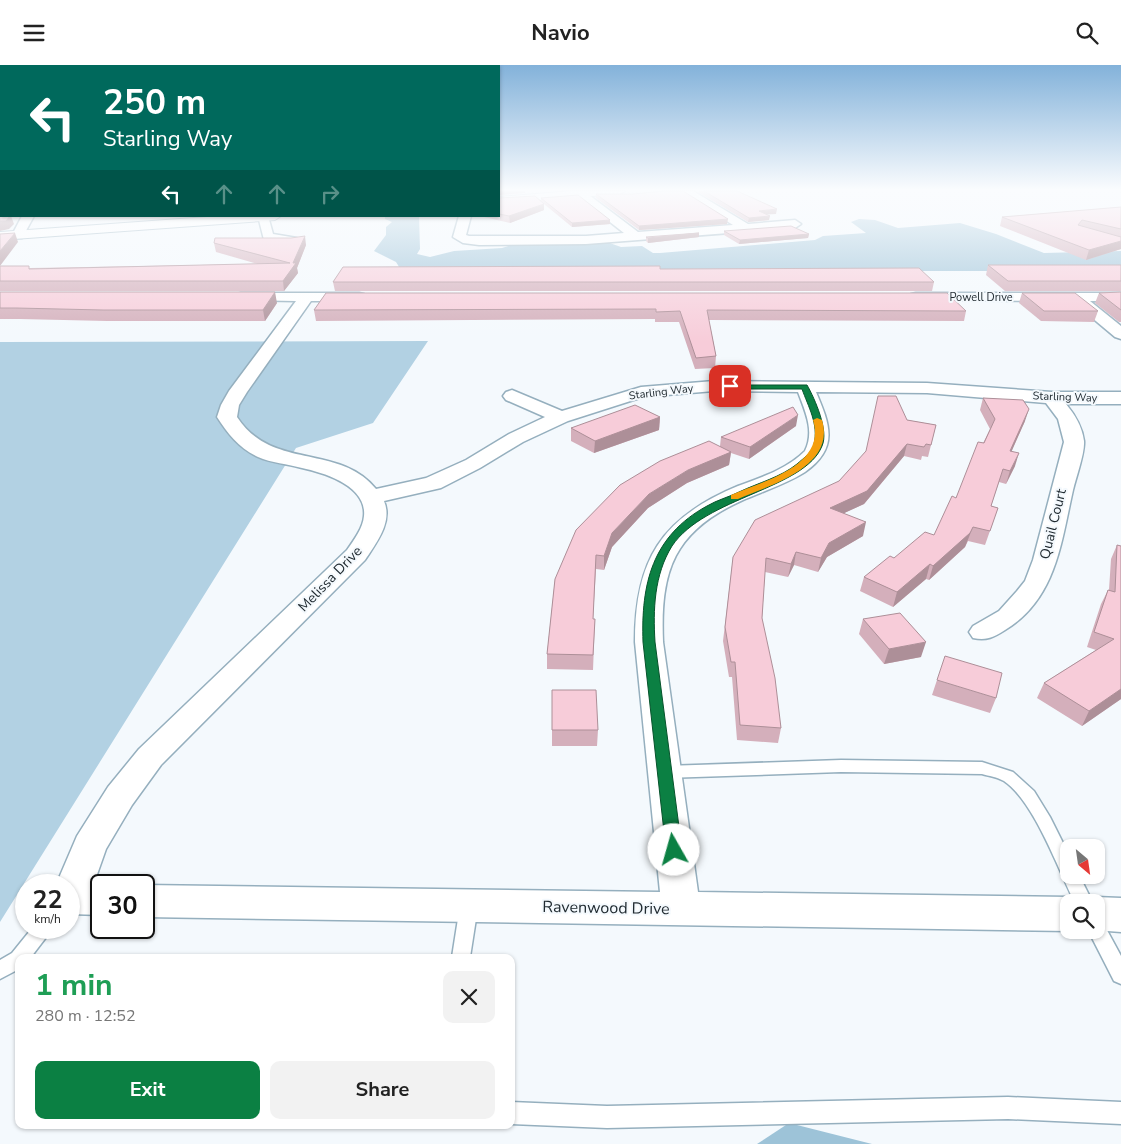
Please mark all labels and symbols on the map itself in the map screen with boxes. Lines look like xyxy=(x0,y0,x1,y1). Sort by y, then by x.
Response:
street label: Powell Drive xyxy=(949,290,1013,305)
pin xyxy=(709,365,751,407)
street label: Starling Way xyxy=(628,381,694,403)
street label: Starling Way xyxy=(1032,388,1098,406)
street label: Quail Court xyxy=(1035,487,1071,561)
street label: Melissa Drive xyxy=(294,542,366,616)
position arrow xyxy=(647,823,699,875)
north arrow xyxy=(1060,839,1105,884)
speed limit sign: 30 xyxy=(90,874,155,939)
street label: Ravenwood Drive xyxy=(542,896,670,920)

